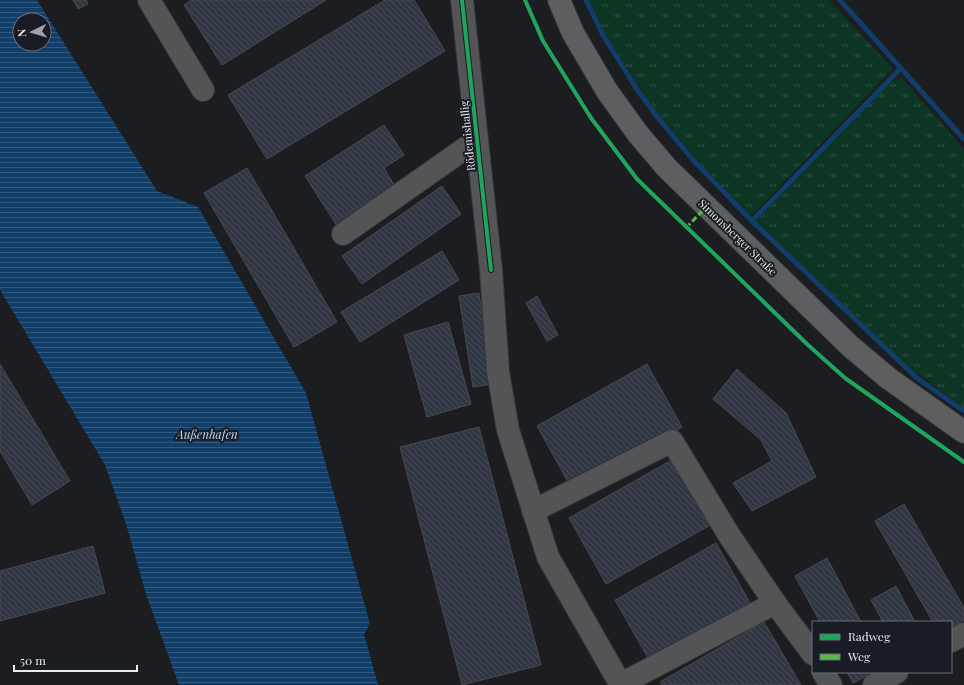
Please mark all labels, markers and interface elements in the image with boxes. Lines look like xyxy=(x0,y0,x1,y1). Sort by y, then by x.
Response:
north arrow xyxy=(12,12,52,52)
text: N xyxy=(14,28,29,38)
street label: Rödemishallig xyxy=(456,100,478,172)
street label: Simonsberger Straße xyxy=(695,195,781,279)
water label: Außenhafen xyxy=(174,426,238,442)
legend xyxy=(812,621,952,673)
text: Radweg xyxy=(848,628,891,644)
scale bar xyxy=(14,647,137,673)
text: Weg xyxy=(847,648,871,664)
text: 50 m xyxy=(20,652,46,668)

